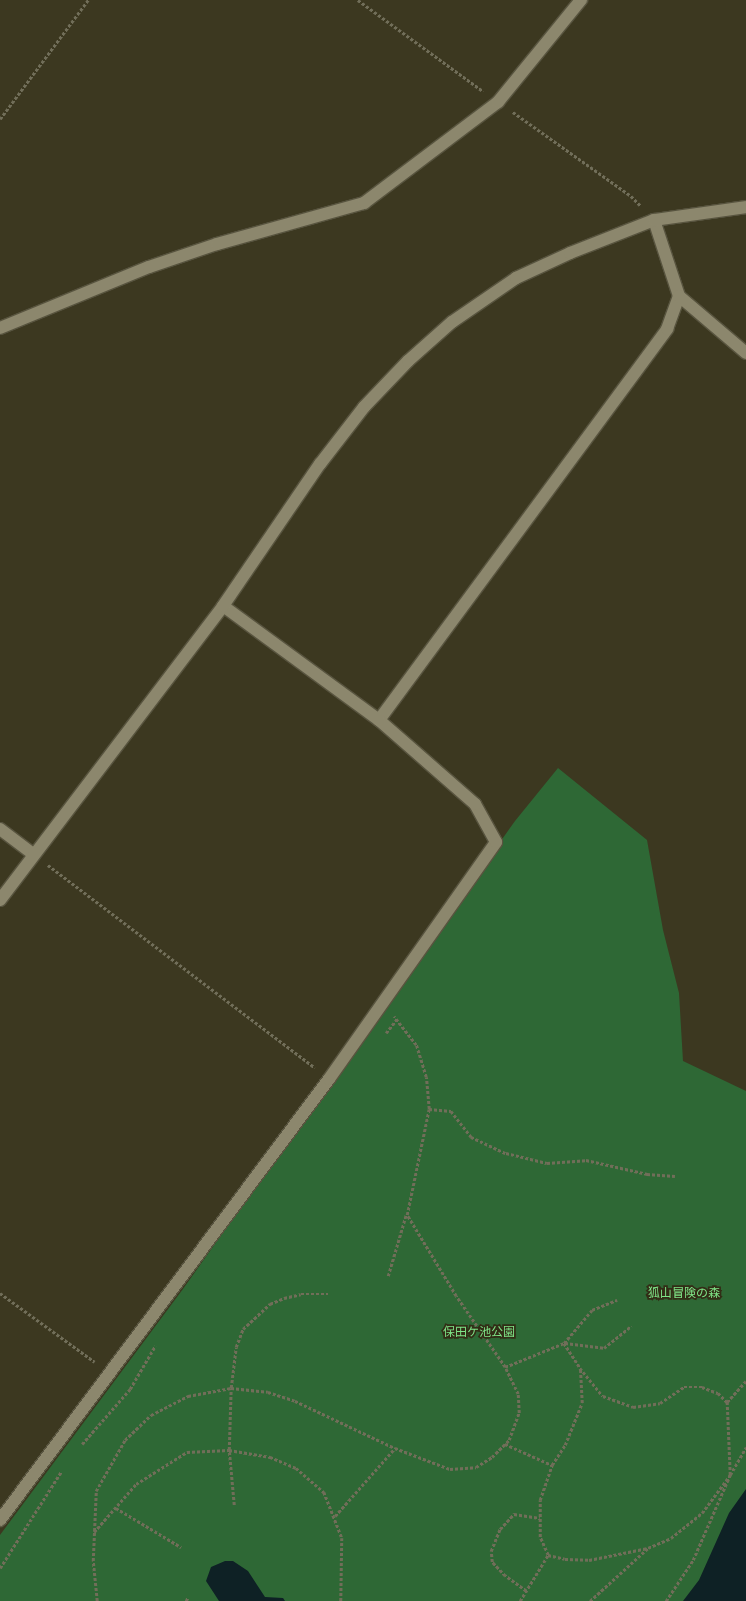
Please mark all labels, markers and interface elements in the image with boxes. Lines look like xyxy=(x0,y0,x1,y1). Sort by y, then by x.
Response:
park label: 狐山冒険の森 xyxy=(648,1286,720,1300)
park label: 保田ケ池公園 xyxy=(443,1325,515,1339)

